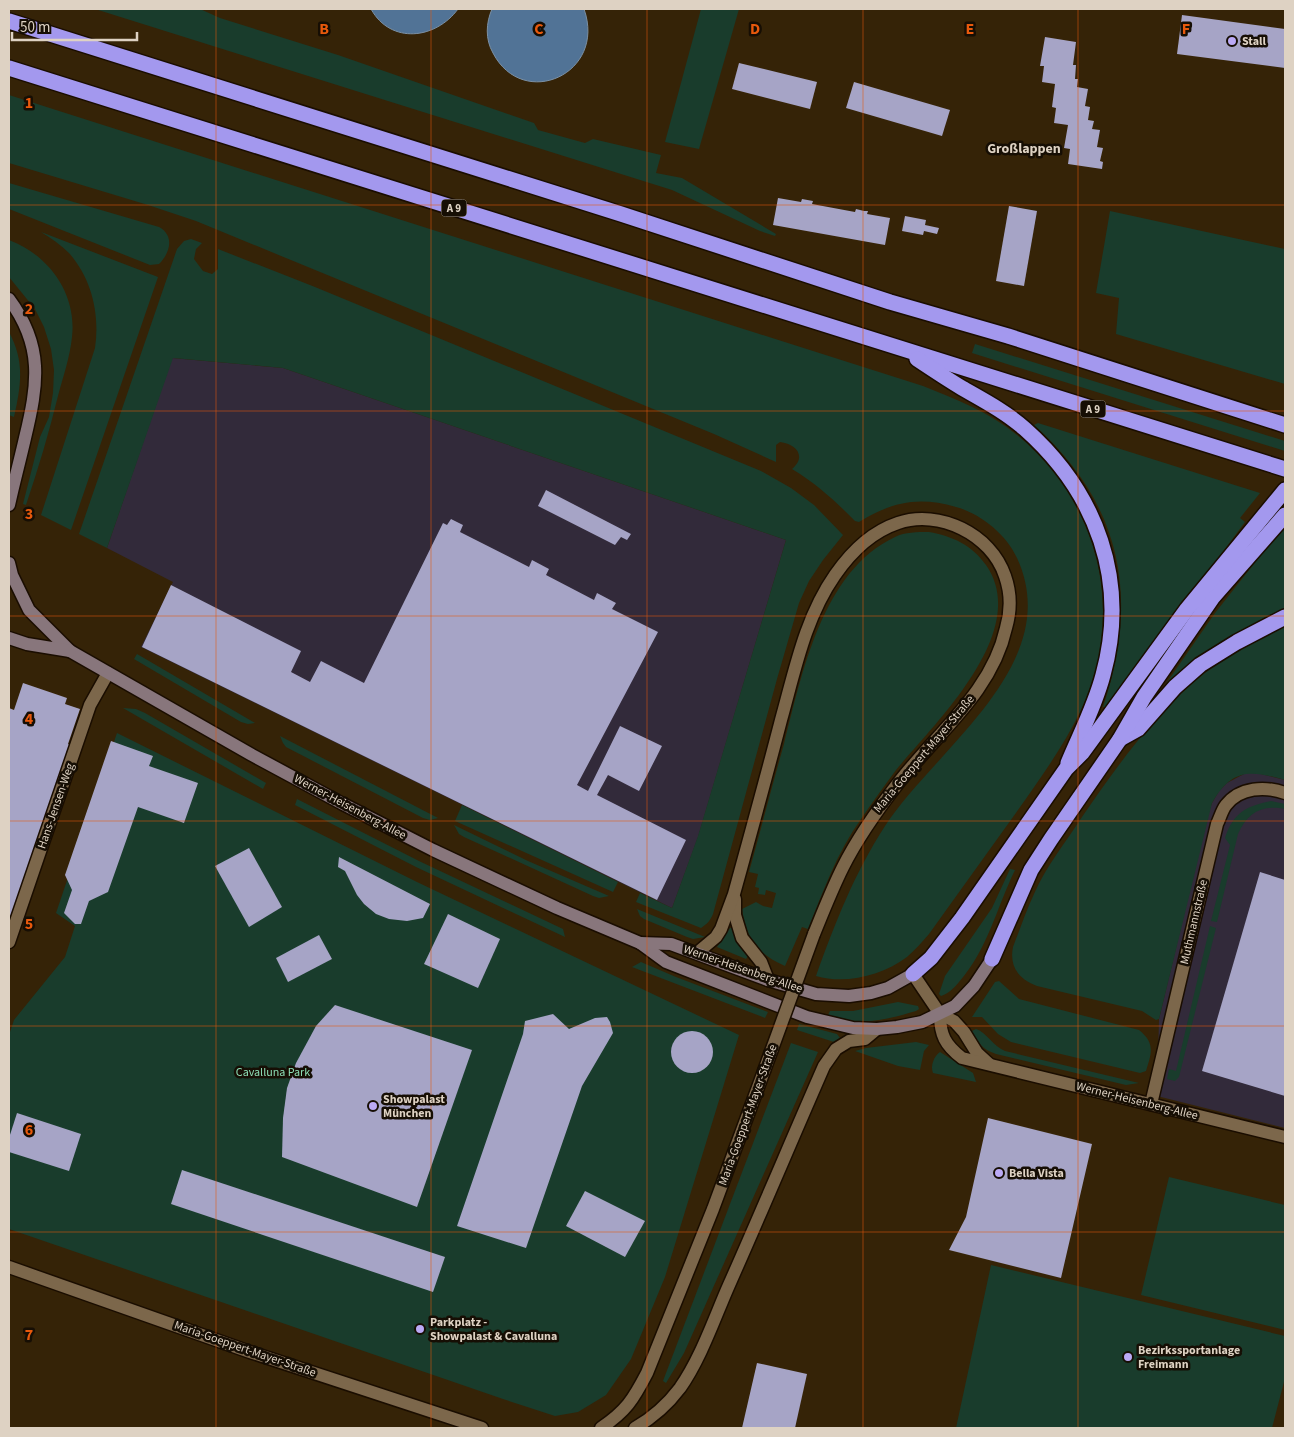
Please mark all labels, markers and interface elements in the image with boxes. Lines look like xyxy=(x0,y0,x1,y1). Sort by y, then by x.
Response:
scale bar xyxy=(12,10,138,42)
text: 50 m xyxy=(20,17,50,38)
text: B xyxy=(319,18,329,40)
text: C xyxy=(534,18,544,40)
text: D xyxy=(750,18,760,40)
text: E xyxy=(966,18,974,40)
text: F xyxy=(1182,18,1190,40)
place label: Stall xyxy=(1242,33,1266,50)
marker: Stall xyxy=(1226,35,1238,47)
text: 1 xyxy=(25,92,33,114)
district label: Großlappen xyxy=(987,139,1061,159)
road number: A 9 xyxy=(442,200,466,217)
text: 2 xyxy=(25,298,33,320)
road number: A 9 xyxy=(1080,400,1106,418)
text: 3 xyxy=(25,503,33,525)
street label: Maria-Goeppert-Mayer-Straße xyxy=(870,691,978,817)
text: 4 xyxy=(25,708,34,730)
street label: Hans-Jensen-Weg xyxy=(33,761,79,851)
street label: Werner-Heisenberg-Allee xyxy=(291,770,409,844)
street label: Muthmannstraße xyxy=(1176,878,1212,966)
text: 5 xyxy=(25,913,33,935)
street label: Werner-Heisenberg-Allee xyxy=(681,941,805,997)
street label: Maria-Goeppert-Mayer-Straße xyxy=(715,1042,781,1188)
park label: Cavalluna Park xyxy=(236,1064,310,1081)
street label: Werner-Heisenberg-Allee xyxy=(1074,1078,1200,1124)
place label: Showpalast München xyxy=(383,1091,445,1122)
marker: Showpalast München xyxy=(367,1100,379,1112)
text: 6 xyxy=(25,1119,33,1141)
place label: Bella Vista xyxy=(1009,1165,1064,1182)
marker: Bella Vista xyxy=(993,1167,1005,1179)
place label: Parkplatz - Showpalast & Cavalluna xyxy=(430,1314,557,1345)
street label: Maria-Goeppert-Mayer-Straße xyxy=(172,1317,318,1381)
marker: Parkplatz - Showpalast & Cavalluna xyxy=(414,1323,426,1335)
text: 7 xyxy=(25,1324,33,1346)
place label: Bezirkssportanlage Freimann xyxy=(1138,1342,1240,1373)
marker: Bezirkssportanlage Freimann xyxy=(1122,1351,1134,1363)

